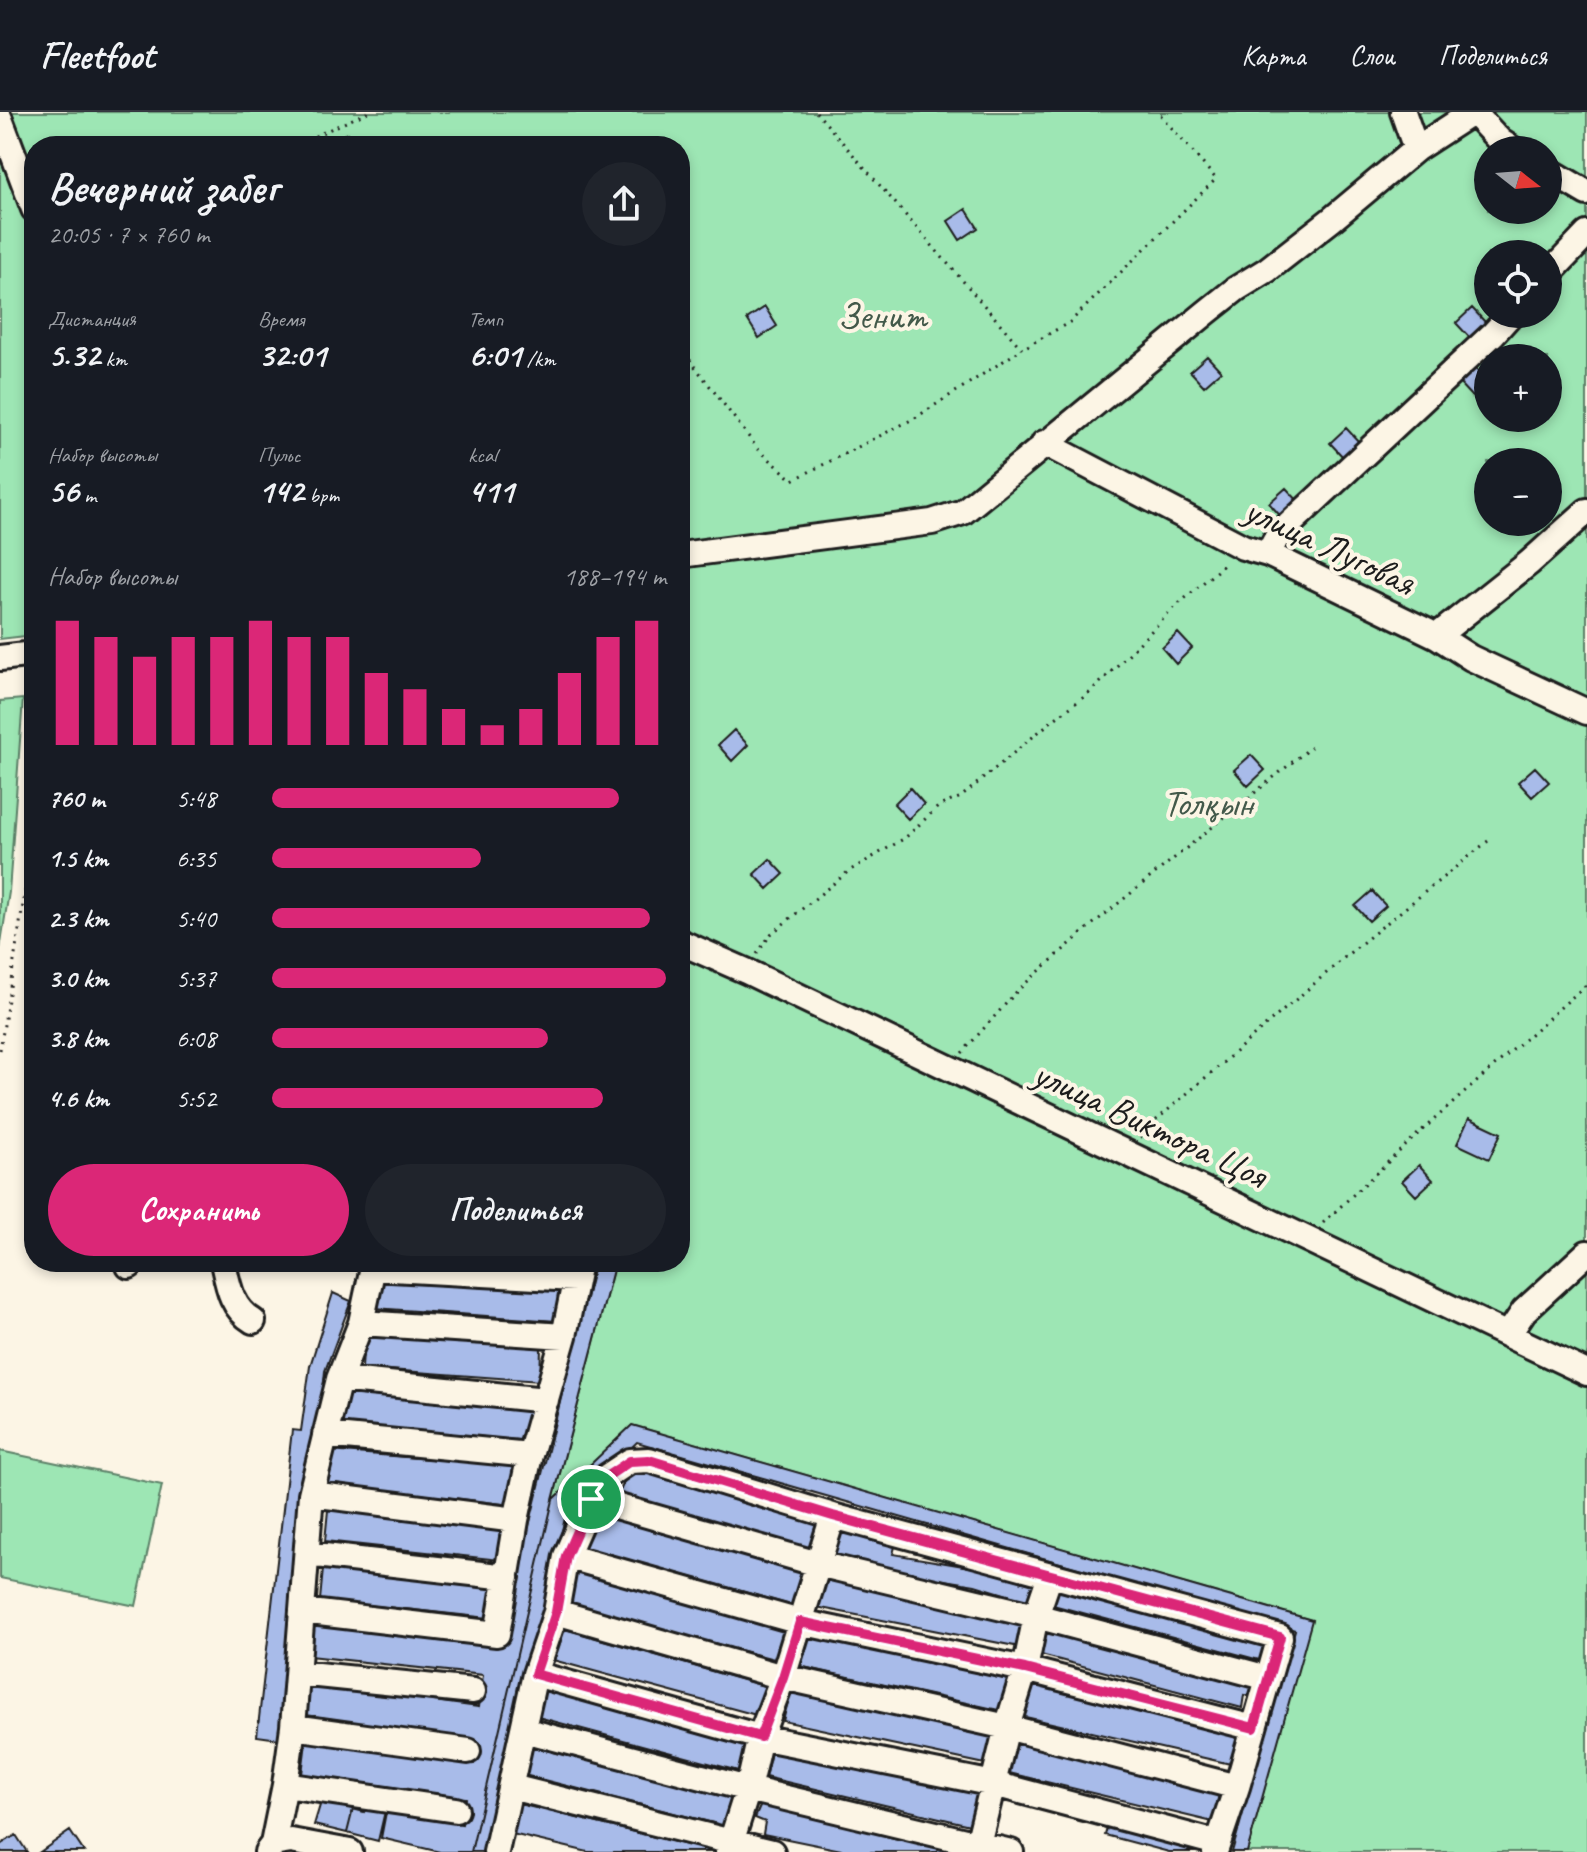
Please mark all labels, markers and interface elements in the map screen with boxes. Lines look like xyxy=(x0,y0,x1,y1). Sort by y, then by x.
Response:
text: Fleetfoot xyxy=(40,32,155,79)
text: Карта xyxy=(1242,38,1306,73)
text: Слои xyxy=(1350,38,1395,73)
text: Поделиться xyxy=(1439,38,1547,73)
north arrow xyxy=(1474,136,1562,224)
map controls xyxy=(1474,136,1562,536)
text: Вечерний забег xyxy=(48,160,278,215)
button: share xyxy=(582,162,666,246)
text: 20:05 · 7 × 760 m xyxy=(48,218,209,251)
button: locate xyxy=(1474,240,1562,328)
park label: Зенит xyxy=(838,292,929,339)
text: Дистанция xyxy=(48,305,136,333)
text: Время xyxy=(258,305,304,333)
text: Темп xyxy=(468,305,503,333)
text: 5.32 xyxy=(48,333,100,376)
text: 32:01 xyxy=(258,333,326,376)
text: 6:01 xyxy=(468,333,521,376)
button: + xyxy=(1474,344,1562,432)
text: km xyxy=(100,345,127,373)
text: /km xyxy=(521,345,555,373)
text: Набор высоты xyxy=(48,441,157,469)
text: Пульс xyxy=(258,441,300,469)
text: kcal xyxy=(468,441,497,469)
button: − xyxy=(1474,448,1562,536)
text: 56 xyxy=(48,469,79,512)
text: 142 xyxy=(258,469,304,512)
text: 411 xyxy=(468,469,514,512)
text: m xyxy=(79,481,96,509)
text: bpm xyxy=(304,481,339,509)
street label: улица Луговая xyxy=(1236,485,1424,606)
text: Набор высоты xyxy=(48,560,177,593)
text: 188–194 m xyxy=(563,560,666,593)
park label: Толқын xyxy=(1163,779,1255,826)
text: 760 m xyxy=(48,782,105,815)
text: 5:48 xyxy=(176,782,216,815)
text: 1.5 km xyxy=(48,842,108,875)
text: 6:35 xyxy=(176,842,216,875)
text: 2.3 km xyxy=(48,902,108,935)
text: 5:40 xyxy=(176,902,216,935)
text: 3.0 km xyxy=(48,962,108,995)
text: 5:37 xyxy=(176,962,216,995)
text: 3.8 km xyxy=(48,1022,108,1055)
text: 6:08 xyxy=(176,1022,216,1055)
street label: улица Виктора Цоя xyxy=(1024,1049,1277,1200)
text: 4.6 km xyxy=(48,1082,109,1115)
text: 5:52 xyxy=(176,1082,216,1115)
button: Сохранить xyxy=(48,1164,349,1256)
button: Поделиться xyxy=(365,1164,666,1256)
pin xyxy=(557,1465,625,1533)
icon: arrive xyxy=(569,1477,613,1521)

